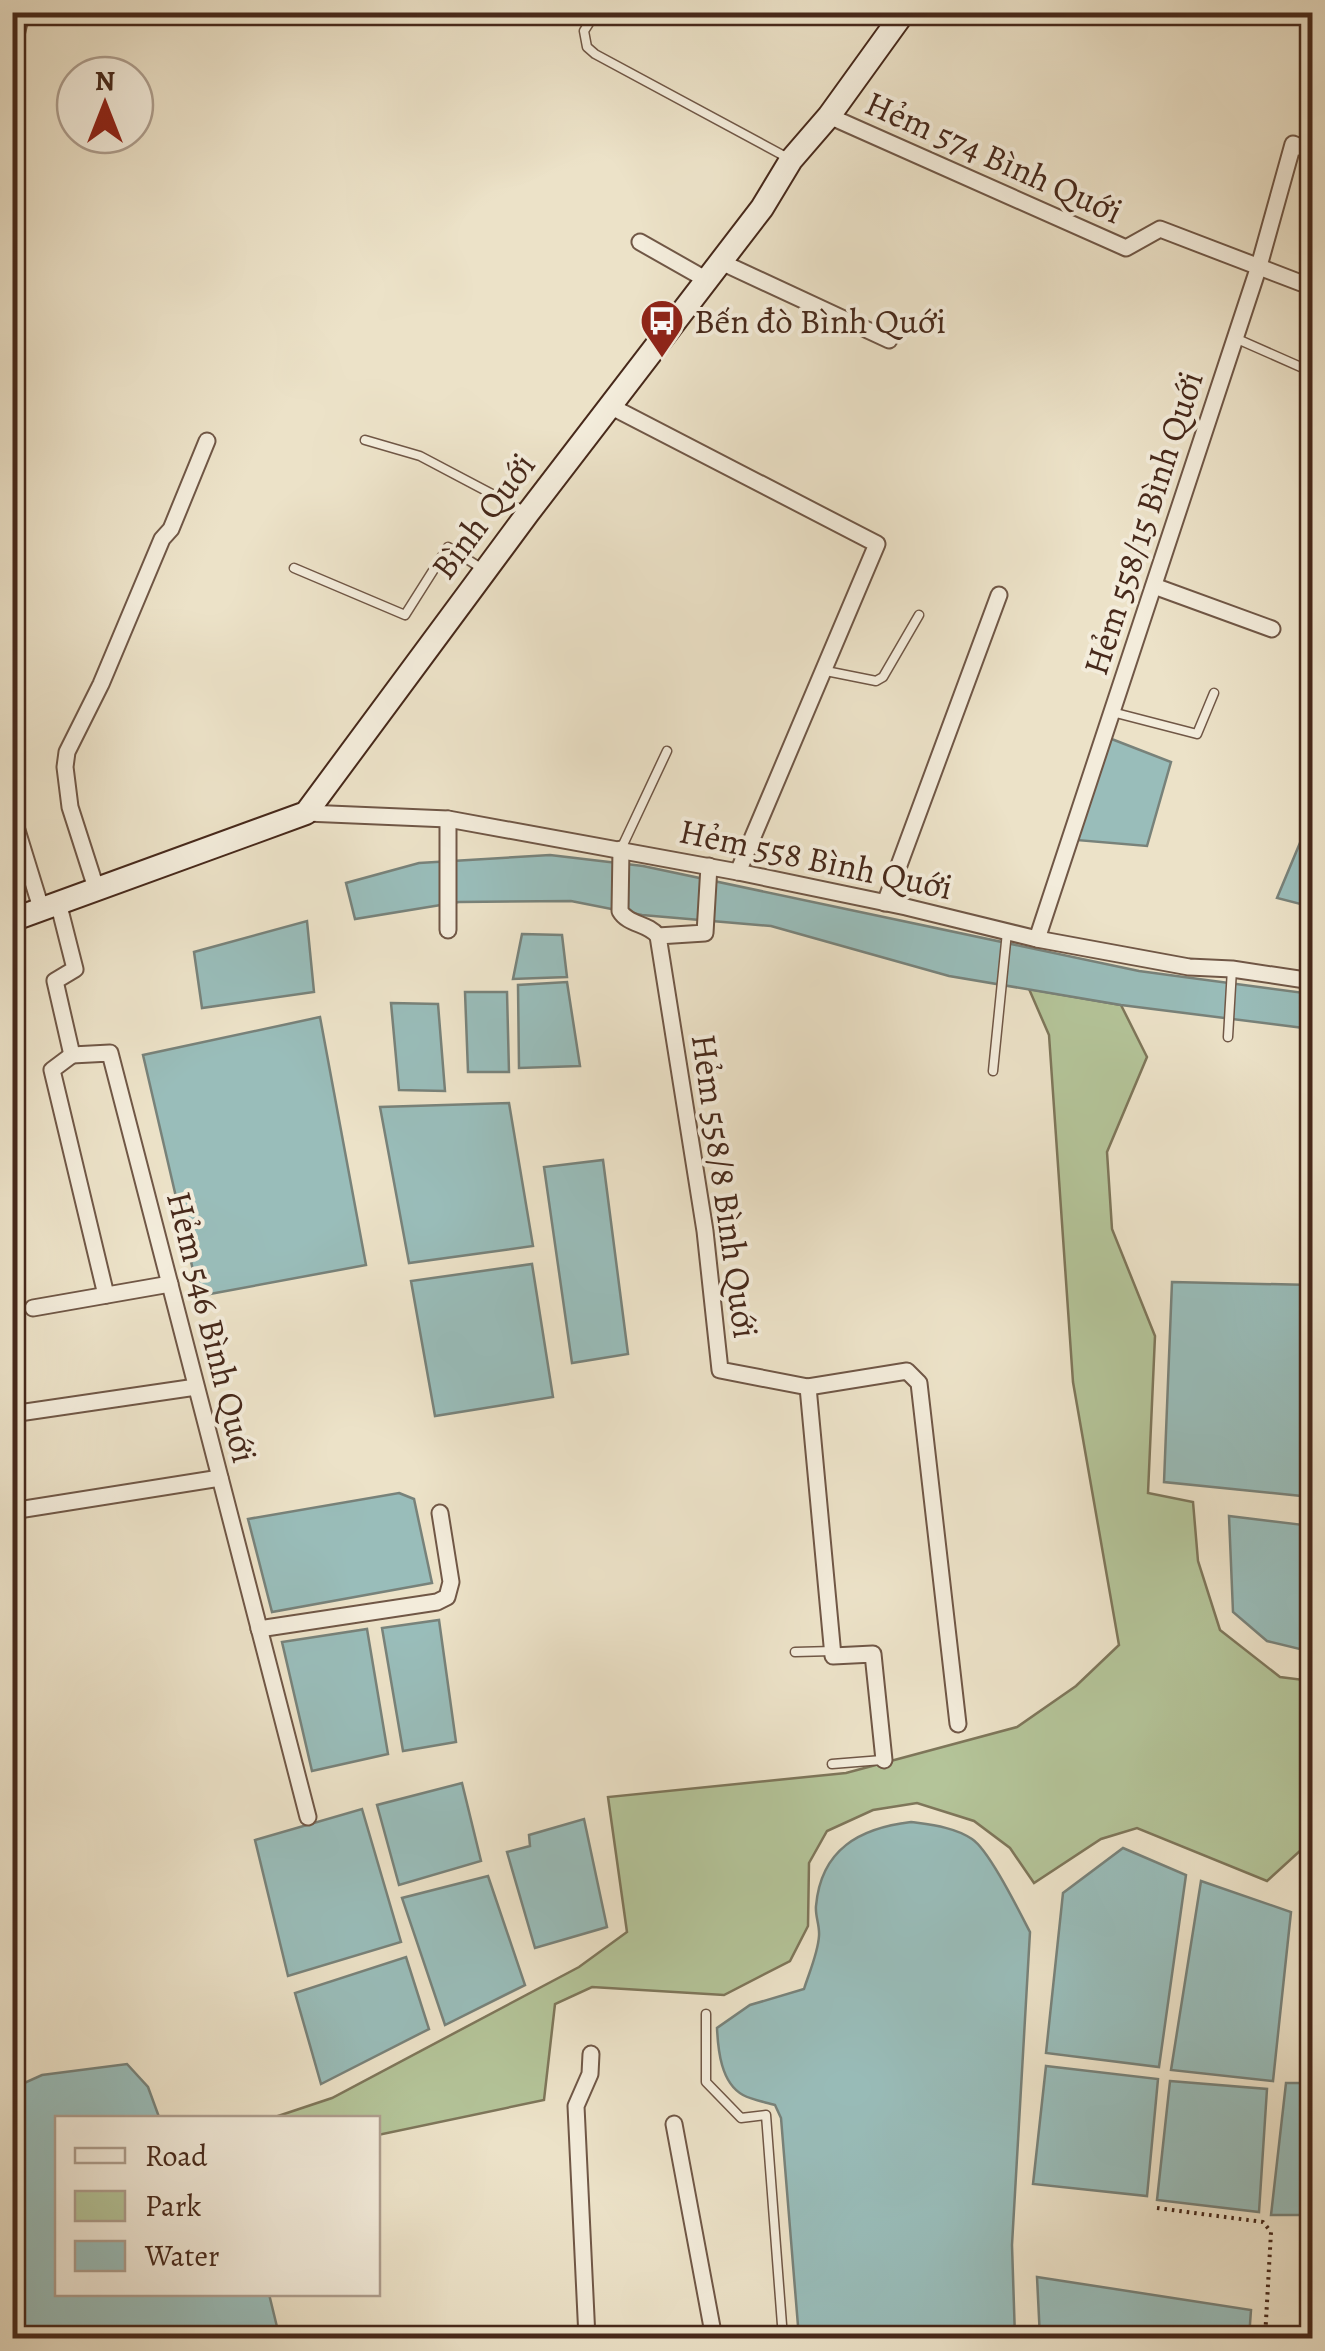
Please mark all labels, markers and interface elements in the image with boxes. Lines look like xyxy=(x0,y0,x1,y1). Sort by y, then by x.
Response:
north arrow xyxy=(55,55,155,155)
text: N xyxy=(95,62,115,100)
street label: Hẻm 574 Bình Quới xyxy=(858,79,1130,235)
place label: Bến đò Bình Quới xyxy=(694,297,946,345)
bus stop icon: Bến đò Bình Quới xyxy=(639,298,685,359)
street label: Hẻm 558/15 Bình Quới xyxy=(1071,365,1215,681)
street label: Bình Quới xyxy=(420,443,546,589)
street label: Hẻm 558 Bình Quới xyxy=(675,807,957,911)
street label: Hẻm 558/8 Bình Quới xyxy=(680,1031,770,1341)
street label: Hẻm 546 Bình Quới xyxy=(155,1186,269,1468)
legend xyxy=(55,2116,380,2296)
text: Road xyxy=(145,2136,208,2176)
text: Park xyxy=(145,2186,201,2226)
text: Water xyxy=(144,2236,219,2276)

